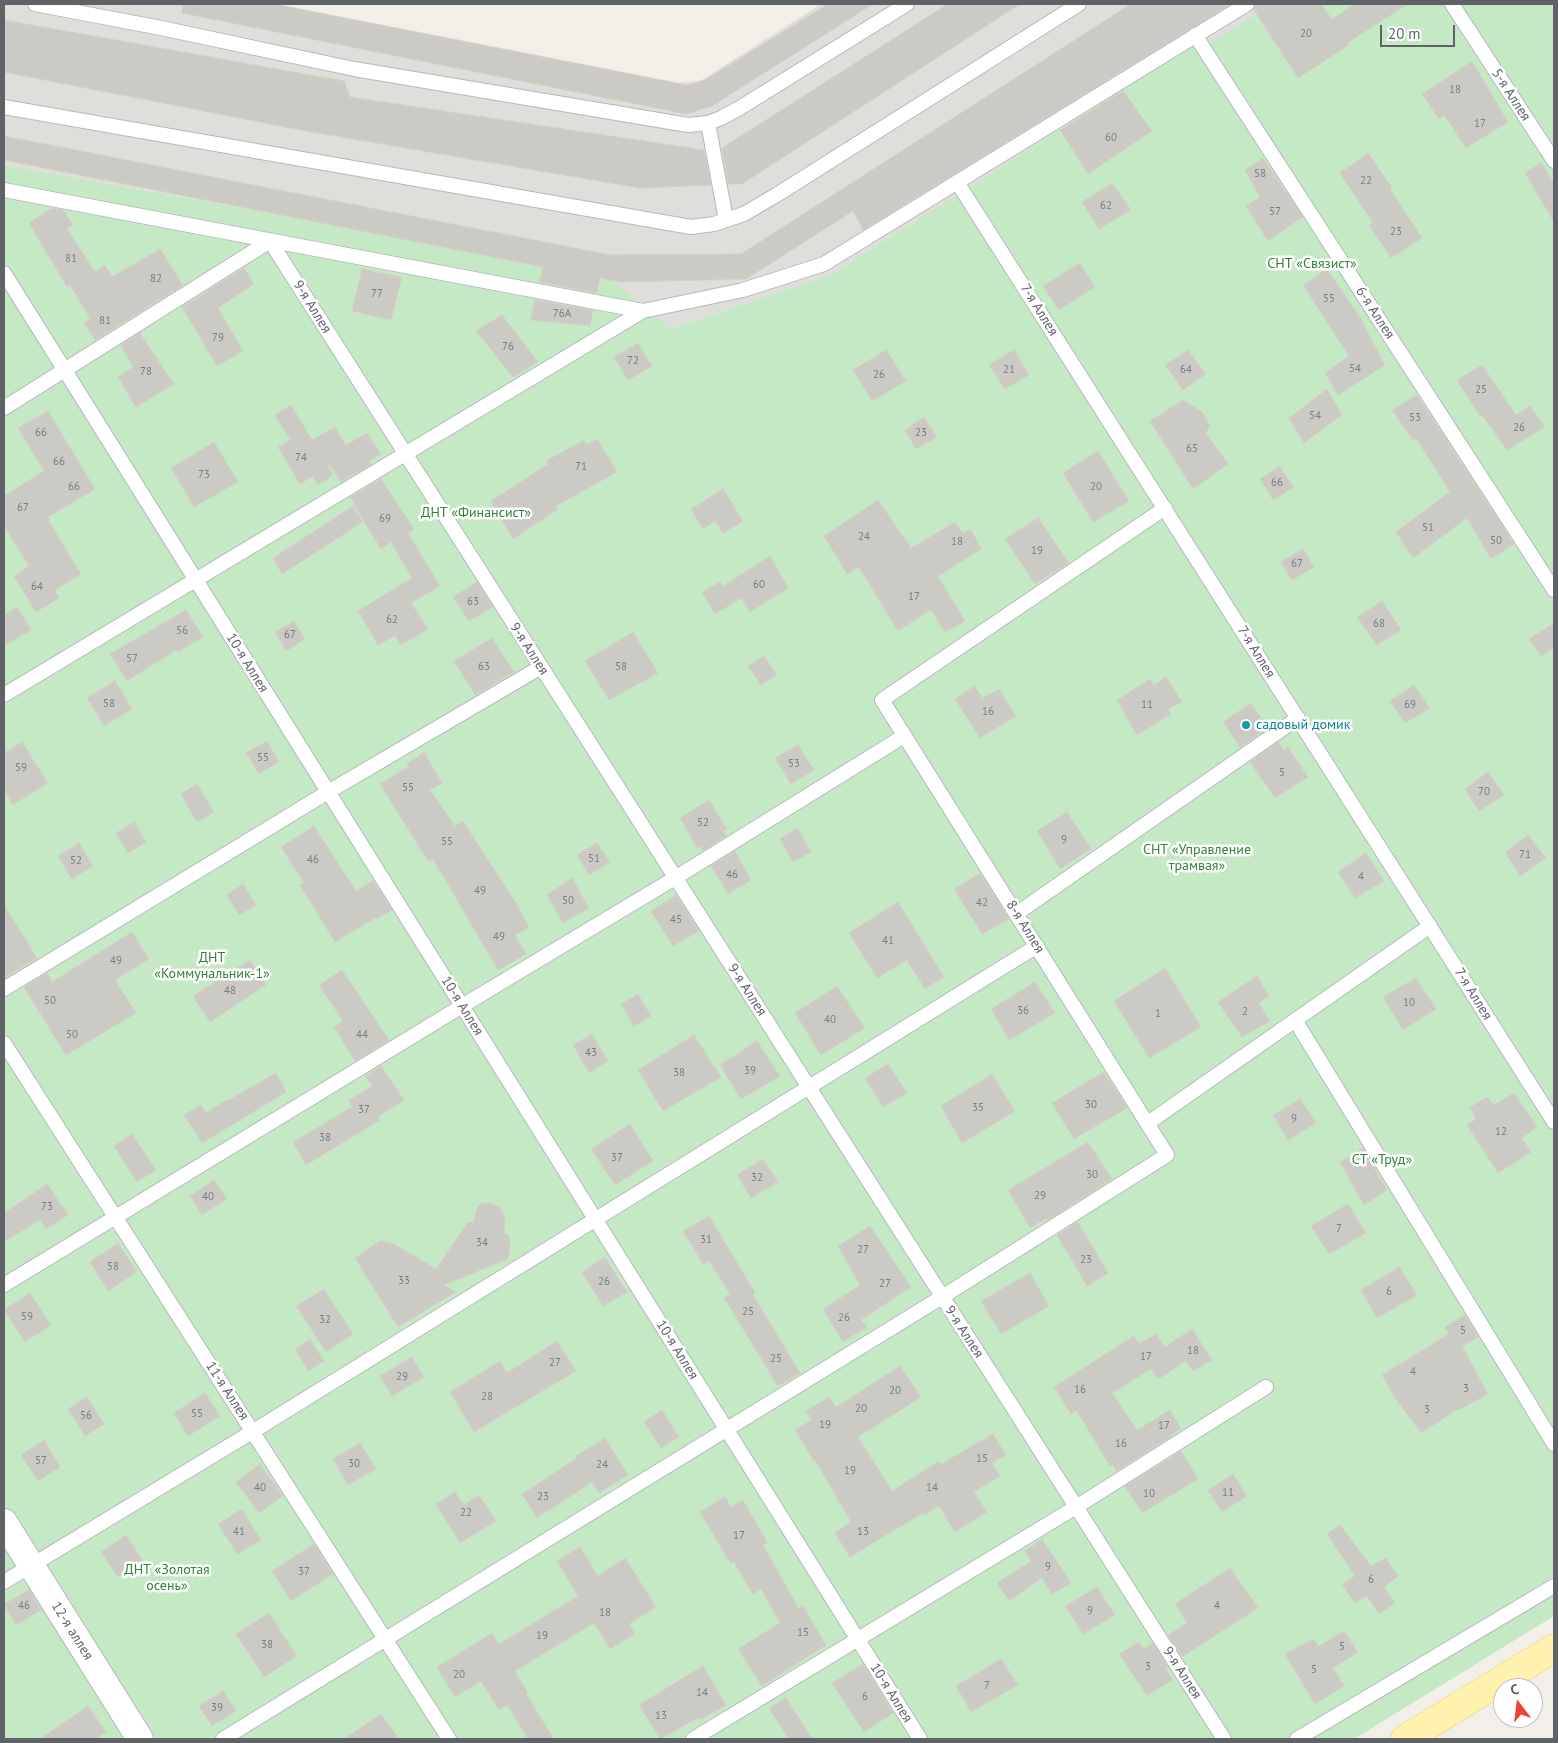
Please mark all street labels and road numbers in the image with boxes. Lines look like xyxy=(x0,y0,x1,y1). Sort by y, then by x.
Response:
street label: 5-я Аллея xyxy=(1488,66,1534,124)
street label: 9-я Аллея xyxy=(289,278,335,336)
street label: 7-я Аллея xyxy=(1016,281,1062,339)
street label: 6-я Аллея xyxy=(1352,284,1398,342)
street label: 9-я Аллея xyxy=(506,620,552,678)
street label: 7-я Аллея xyxy=(1233,623,1279,681)
street label: 10-я Аллея xyxy=(222,630,272,696)
street label: 8-я Аллея xyxy=(1002,898,1048,956)
street label: 9-я Аллея xyxy=(724,961,770,1019)
street label: 7-я Аллея xyxy=(1450,965,1496,1023)
street label: 10-я Аллея xyxy=(437,973,487,1039)
street label: 9-я Аллея xyxy=(941,1303,987,1361)
street label: 10-я Аллея xyxy=(652,1317,702,1383)
street label: 11-я Аллея xyxy=(202,1358,252,1424)
street label: 12-я аллея xyxy=(48,1599,96,1663)
street label: 9-я Аллея xyxy=(1159,1644,1205,1702)
street label: 10-я Аллея xyxy=(866,1660,916,1726)

